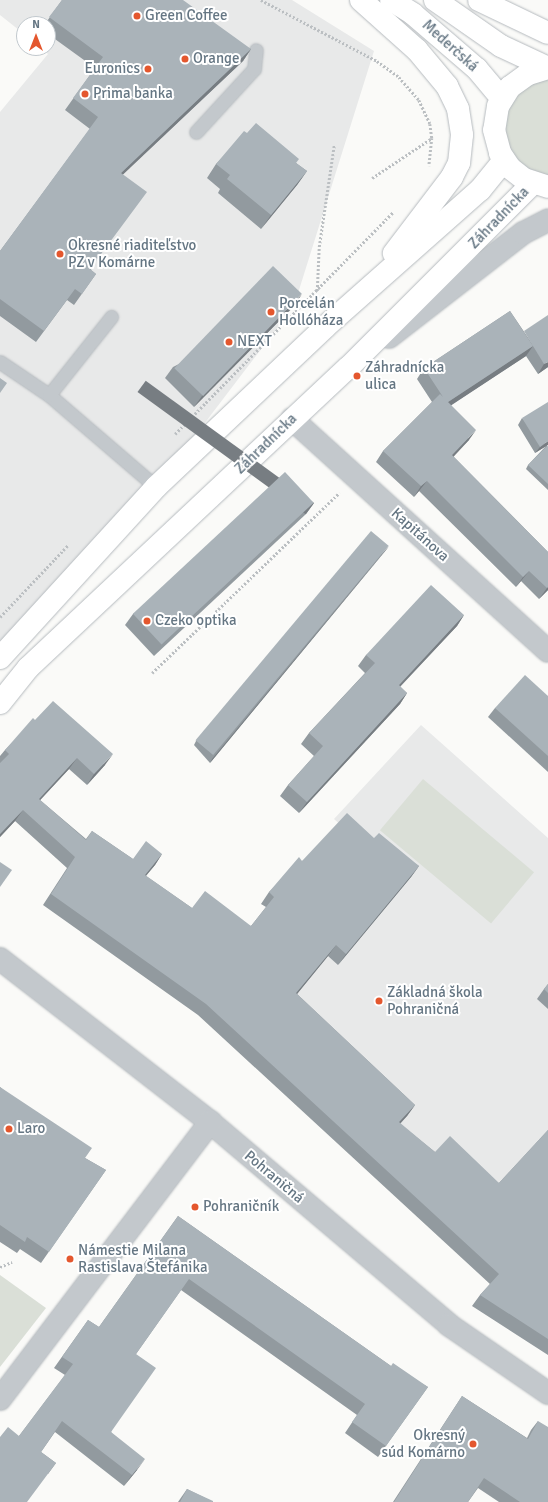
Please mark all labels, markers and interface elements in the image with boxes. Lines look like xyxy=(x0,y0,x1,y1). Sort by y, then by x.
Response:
place label: Green Coffee xyxy=(145,7,228,25)
marker: Green Coffee xyxy=(132,11,142,21)
north arrow xyxy=(16,16,56,56)
street label: Mederčská xyxy=(418,16,482,76)
text: N xyxy=(32,18,40,31)
place label: Orange xyxy=(193,50,239,68)
marker: Orange xyxy=(180,54,190,64)
place label: Euronics xyxy=(85,60,140,78)
marker: Euronics xyxy=(143,64,153,74)
place label: Prima banka xyxy=(93,85,173,103)
marker: Prima banka xyxy=(80,89,90,99)
street label: Záhradnícka xyxy=(465,183,533,253)
place label: Okresné riaditeľstvo PZ v Komárne xyxy=(68,236,196,271)
marker: Okresné riaditeľstvo PZ v Komárne xyxy=(55,249,65,259)
place label: Porcelán Hollóháza xyxy=(279,294,343,329)
marker: Porcelán Hollóháza xyxy=(266,307,276,317)
place label: NEXT xyxy=(237,333,272,351)
marker: NEXT xyxy=(224,337,234,347)
place label: Záhradnícka ulica xyxy=(365,358,444,393)
marker: Záhradnícka ulica xyxy=(352,371,362,381)
street label: Záhradnícka xyxy=(231,410,301,478)
street label: Kapitánova xyxy=(387,504,453,566)
place label: Czeko optika xyxy=(155,612,237,630)
marker: Czeko optika xyxy=(142,616,152,626)
place label: Základná škola Pohraničná xyxy=(387,983,483,1018)
marker: Základná škola Pohraničná xyxy=(374,996,384,1006)
place label: Laro xyxy=(17,1120,45,1138)
marker: Laro xyxy=(4,1124,14,1134)
street label: Pohraničná xyxy=(241,1147,307,1207)
place label: Pohraničník xyxy=(203,1198,279,1216)
marker: Pohraničník xyxy=(190,1202,200,1212)
place label: Námestie Milana Rastislava Štefánika xyxy=(78,1241,208,1276)
marker: Námestie Milana Rastislava Štefánika xyxy=(65,1254,75,1264)
place label: Okresný súd Komárno xyxy=(381,1426,465,1461)
marker: Okresný súd Komárno xyxy=(468,1439,478,1449)

